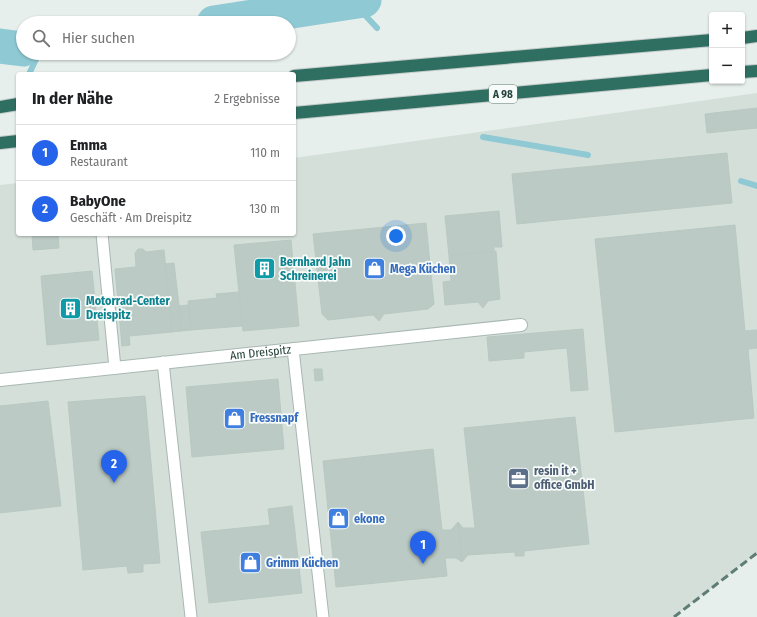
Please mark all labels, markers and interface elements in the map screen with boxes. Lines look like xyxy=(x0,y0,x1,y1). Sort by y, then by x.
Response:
map controls xyxy=(709,12,745,84)
button: + xyxy=(709,12,745,48)
search box xyxy=(16,16,296,60)
icon: search xyxy=(30,27,52,49)
text: Hier suchen xyxy=(62,29,135,47)
button: − xyxy=(709,48,745,84)
road number: A 98 xyxy=(489,85,517,103)
text: In der Nähe xyxy=(32,88,113,109)
text: 2 Ergebnisse xyxy=(214,91,280,106)
text: Emma xyxy=(70,136,107,154)
text: 1 xyxy=(42,145,48,160)
text: 110 m xyxy=(250,145,280,160)
text: Restaurant xyxy=(70,154,128,169)
text: BabyOne xyxy=(70,192,126,210)
text: 2 xyxy=(42,201,48,216)
text: 130 m xyxy=(249,201,280,216)
text: Geschäft · Am Dreispitz xyxy=(70,210,192,225)
your location xyxy=(386,226,406,246)
place label: Bernhard Jahn Schreinerei xyxy=(280,255,351,283)
building icon: Bernhard Jahn Schreinerei xyxy=(252,256,278,282)
shop icon: Mega Küchen xyxy=(361,256,387,282)
place label: Mega Küchen xyxy=(390,262,456,276)
place label: Motorrad-Center Dreispitz xyxy=(86,294,170,322)
building icon: Motorrad-Center Dreispitz xyxy=(57,295,83,321)
street label: Am Dreispitz xyxy=(229,342,292,363)
shop icon: Fressnapf xyxy=(222,405,248,431)
place label: Fressnapf xyxy=(250,411,299,425)
pin: 2 xyxy=(101,450,127,483)
place label: resin it + office GmbH xyxy=(534,464,594,492)
office icon: resin it + office GmbH xyxy=(505,465,531,491)
shop icon: ekone xyxy=(326,506,352,532)
place label: ekone xyxy=(354,512,385,526)
pin: 1 xyxy=(410,531,436,564)
shop icon: Grimm Küchen xyxy=(238,550,264,576)
place label: Grimm Küchen xyxy=(266,556,338,570)

